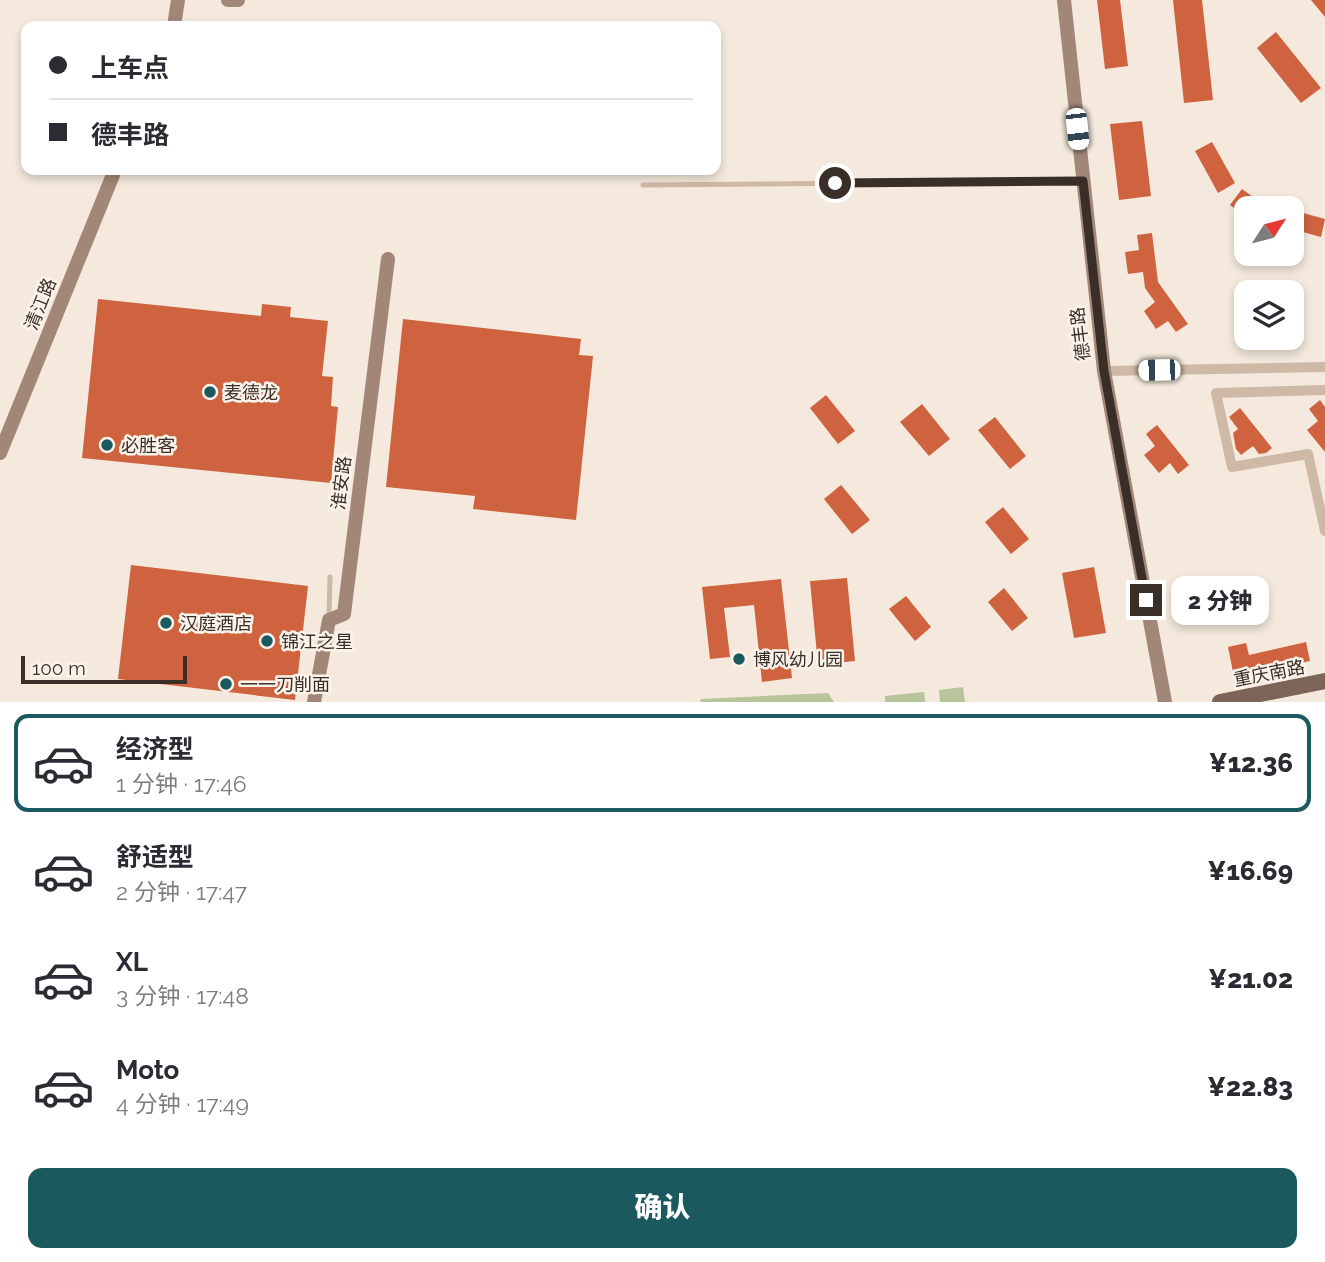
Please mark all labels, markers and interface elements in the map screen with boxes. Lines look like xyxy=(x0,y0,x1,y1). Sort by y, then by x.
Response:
text: 上车点 xyxy=(91,53,169,83)
car xyxy=(1065,107,1090,151)
text: 德丰路 xyxy=(91,120,169,150)
route start xyxy=(819,167,851,199)
north arrow xyxy=(1234,196,1304,266)
map controls xyxy=(1234,196,1304,350)
street label: 清江路 xyxy=(20,275,60,333)
button: layers xyxy=(1234,280,1304,350)
street label: 德丰路 xyxy=(1066,306,1094,362)
car xyxy=(1138,359,1181,381)
place label: 麦德龙 xyxy=(224,382,278,403)
marker: 麦德龙 xyxy=(202,384,218,400)
place label: 必胜客 xyxy=(121,435,175,456)
marker: 必胜客 xyxy=(99,437,115,453)
street label: 淮安路 xyxy=(327,455,355,511)
callout: 2 分钟 xyxy=(1170,576,1268,624)
route end xyxy=(1130,584,1162,616)
text: 2 分钟 xyxy=(1188,587,1252,614)
place label: 汉庭酒店 xyxy=(180,613,252,634)
marker: 汉庭酒店 xyxy=(158,615,174,631)
place label: 锦江之星 xyxy=(281,631,353,652)
marker: 锦江之星 xyxy=(259,633,275,649)
place label: 博风幼儿园 xyxy=(753,649,843,670)
marker: 博风幼儿园 xyxy=(731,651,747,667)
scale bar xyxy=(21,653,187,685)
street label: 重庆南路 xyxy=(1232,656,1306,690)
text: 100 m xyxy=(32,657,86,679)
place label: 一一刀削面 xyxy=(240,674,330,695)
marker: 一一刀削面 xyxy=(218,676,234,692)
icon: car xyxy=(32,732,95,795)
text: 经济型 xyxy=(116,734,194,764)
text: ¥12.36 xyxy=(1209,748,1293,778)
text: 1 分钟 · 17:46 xyxy=(116,770,247,797)
icon: car xyxy=(32,840,95,903)
text: 舒适型 xyxy=(116,842,194,872)
text: ¥16.69 xyxy=(1208,856,1293,886)
text: 2 分钟 · 17:47 xyxy=(116,878,247,905)
text: XL xyxy=(116,947,148,977)
icon: car xyxy=(32,948,95,1011)
text: ¥21.02 xyxy=(1208,964,1293,994)
text: 3 分钟 · 17:48 xyxy=(116,982,249,1009)
text: Moto xyxy=(116,1055,179,1085)
icon: car xyxy=(32,1056,95,1119)
text: ¥22.83 xyxy=(1207,1072,1293,1102)
text: 4 分钟 · 17:49 xyxy=(116,1090,249,1117)
button: 确认 xyxy=(28,1168,1297,1248)

